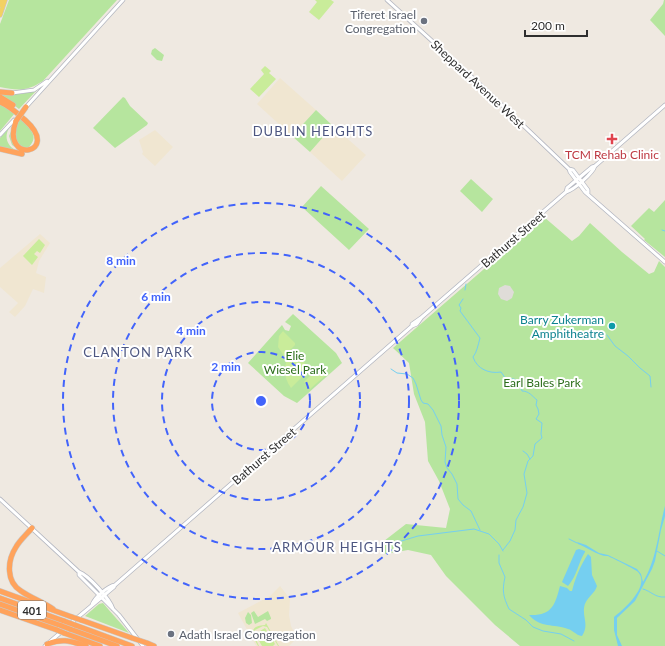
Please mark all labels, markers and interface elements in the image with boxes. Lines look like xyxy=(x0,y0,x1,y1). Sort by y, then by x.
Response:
place label: Tiferet Israel Congregation xyxy=(345,7,416,36)
scale bar xyxy=(525,12,587,38)
marker: Tiferet Israel Congregation xyxy=(419,16,429,26)
text: 200 m xyxy=(531,18,565,33)
street label: Sheppard Avenue West xyxy=(428,37,528,132)
district label: DUBLIN HEIGHTS xyxy=(253,123,373,139)
marker: TCM Rehab Clinic xyxy=(606,133,618,145)
place label: TCM Rehab Clinic xyxy=(565,147,659,162)
street label: Bathurst Street xyxy=(478,207,549,271)
text: 8 min xyxy=(106,253,136,268)
text: 6 min xyxy=(141,289,171,304)
place label: Barry Zukerman Amphitheatre xyxy=(520,312,604,341)
marker: Barry Zukerman Amphitheatre xyxy=(607,321,617,331)
text: 4 min xyxy=(176,323,206,338)
district label: CLANTON PARK xyxy=(83,344,193,360)
park label: Elie Wiesel Park xyxy=(264,348,327,377)
text: 2 min xyxy=(211,359,241,374)
park label: Earl Bales Park xyxy=(503,375,582,390)
centre of rings xyxy=(254,394,268,408)
street label: Bathurst Street xyxy=(229,424,300,488)
district label: ARMOUR HEIGHTS xyxy=(272,539,402,555)
road number: 401 xyxy=(18,601,46,619)
place label: Adath Israel Congregation xyxy=(179,627,316,642)
marker: Adath Israel Congregation xyxy=(166,629,176,639)

